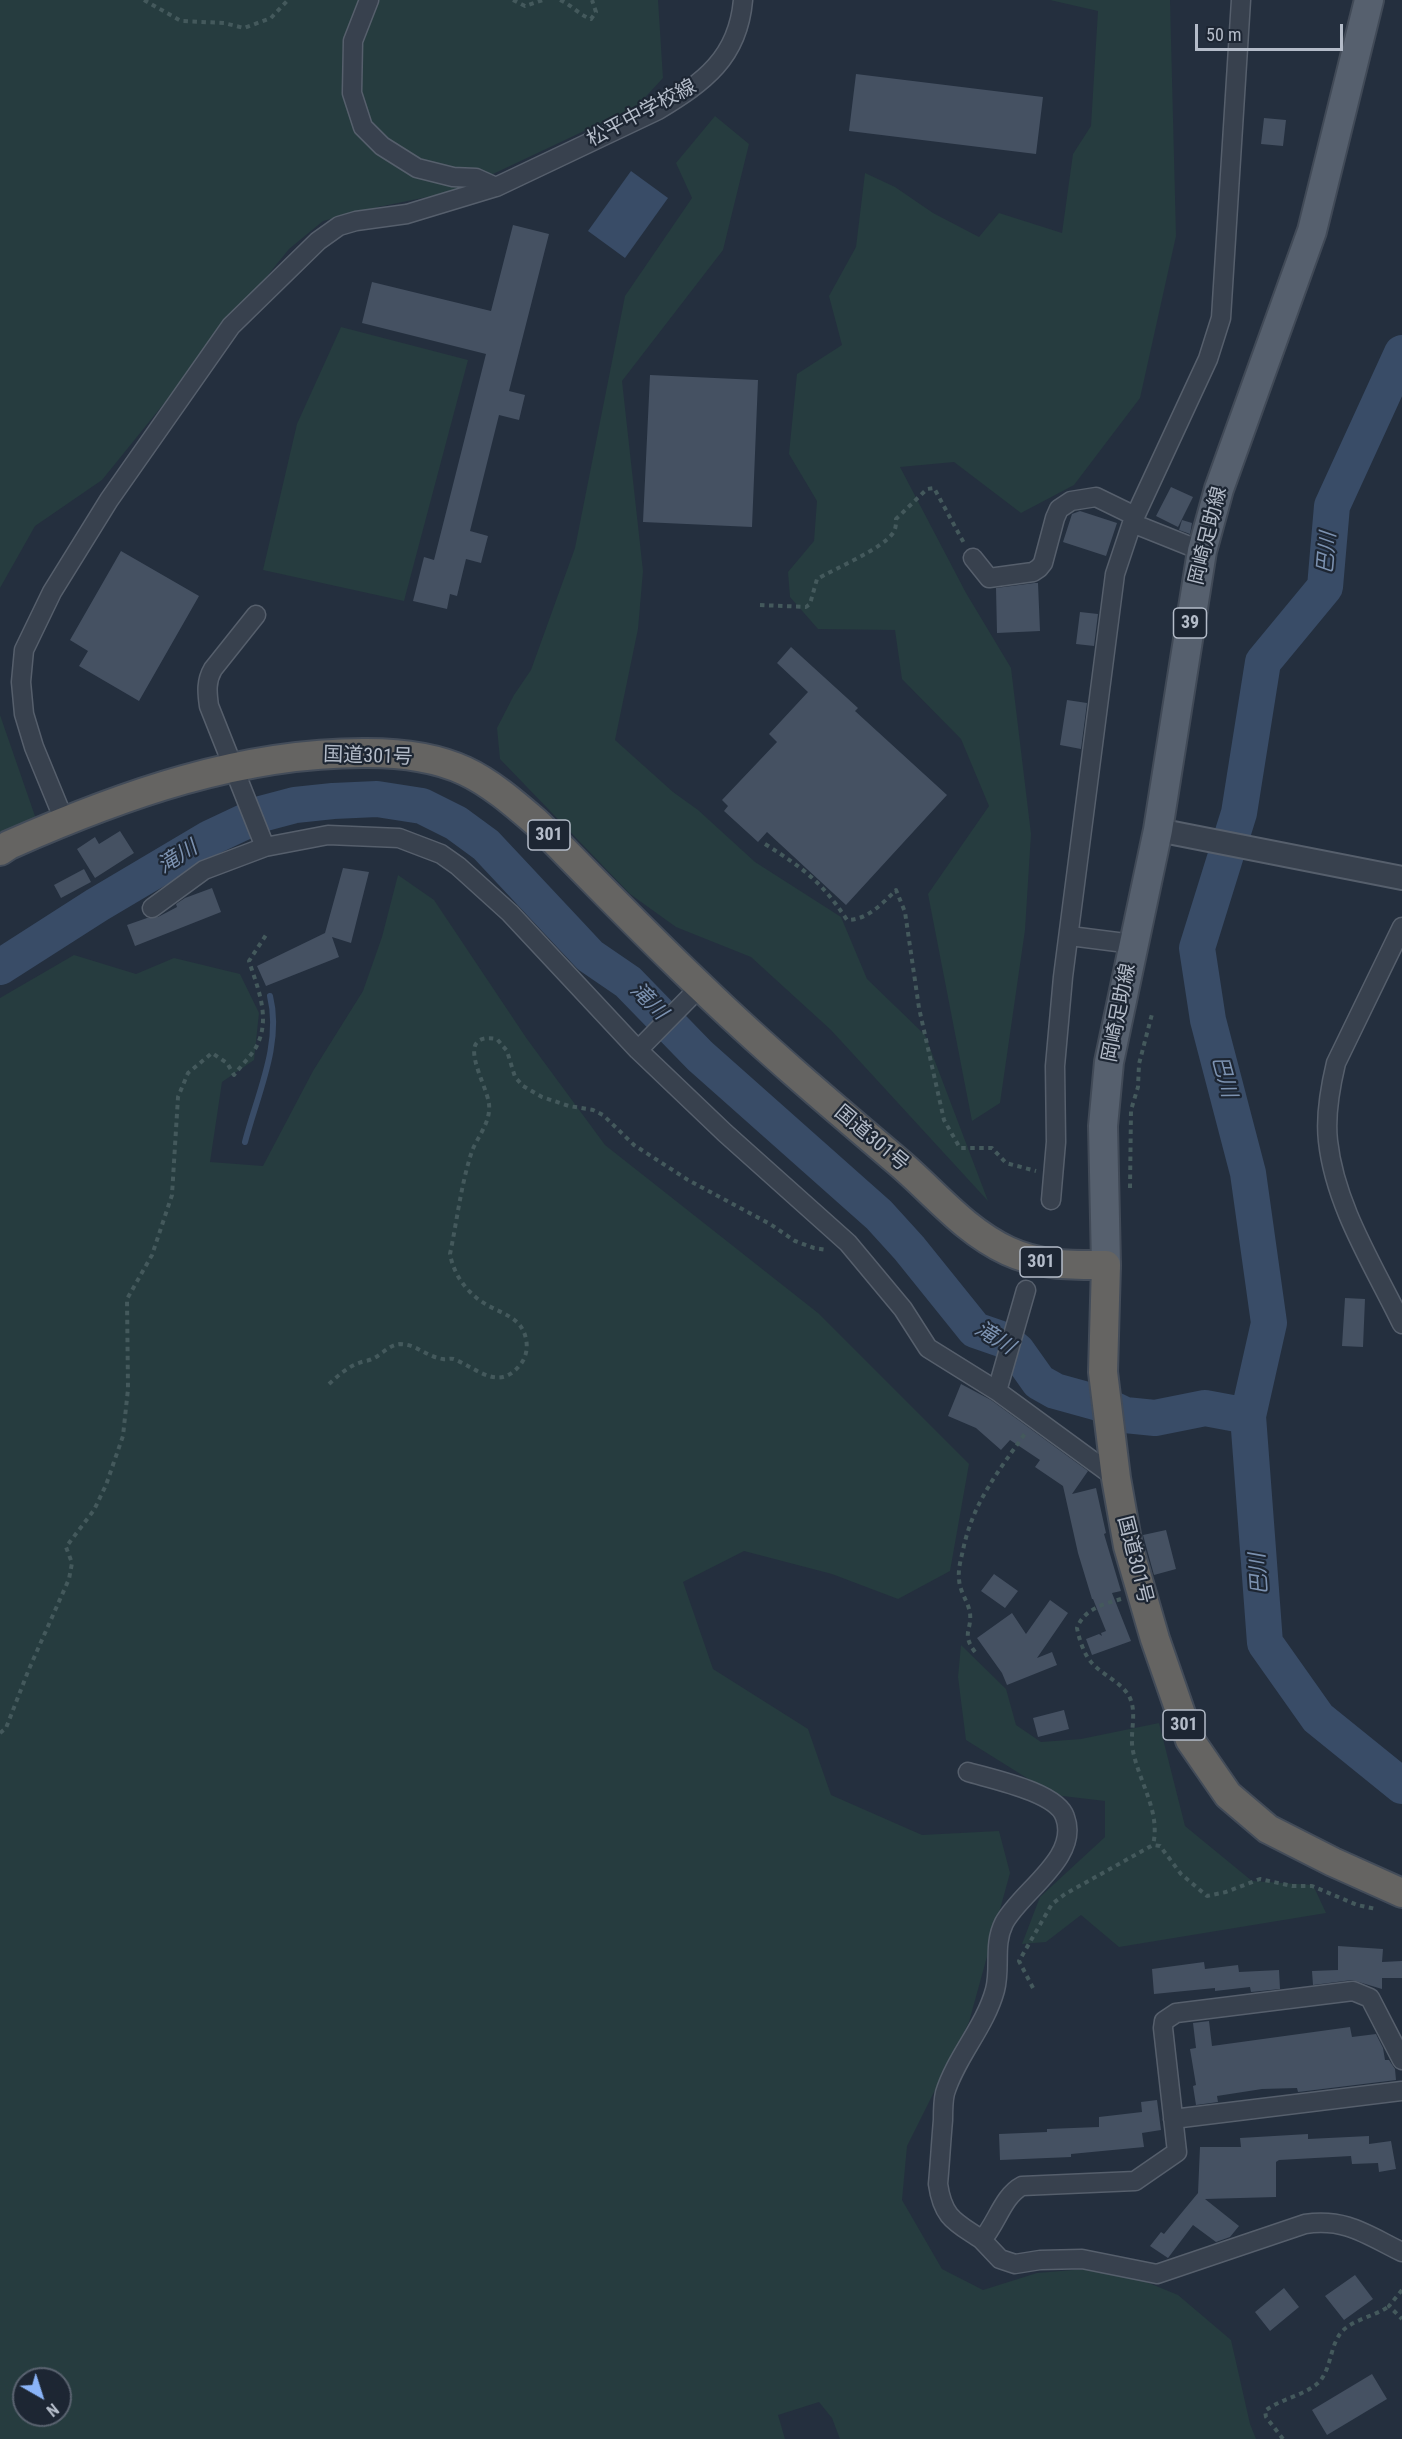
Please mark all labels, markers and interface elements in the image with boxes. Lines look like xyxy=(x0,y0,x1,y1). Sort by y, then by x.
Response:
scale bar xyxy=(1198,12,1346,50)
text: 50 m xyxy=(1206,24,1241,45)
street label: 松平中学校線 xyxy=(583,75,701,153)
street label: 岡崎足助線 xyxy=(1185,485,1233,587)
water label: 巴川 xyxy=(1314,531,1342,575)
road number: 39 xyxy=(1174,608,1206,638)
street label: 国道301号 xyxy=(323,743,413,771)
road number: 301 xyxy=(528,820,570,850)
water label: 滝川 xyxy=(154,836,202,880)
street label: 岡崎足助線 xyxy=(1099,962,1141,1064)
water label: 滝川 xyxy=(624,978,672,1026)
water label: 巴川 xyxy=(1205,1053,1241,1101)
street label: 国道301号 xyxy=(829,1101,913,1177)
road number: 301 xyxy=(1020,1247,1062,1277)
water label: 滝川 xyxy=(970,1317,1018,1361)
street label: 国道301号 xyxy=(1112,1514,1156,1606)
water label: 巴川 xyxy=(1246,1552,1274,1596)
road number: 301 xyxy=(1163,1710,1205,1740)
north arrow xyxy=(12,2367,72,2427)
text: N xyxy=(43,2399,62,2420)

